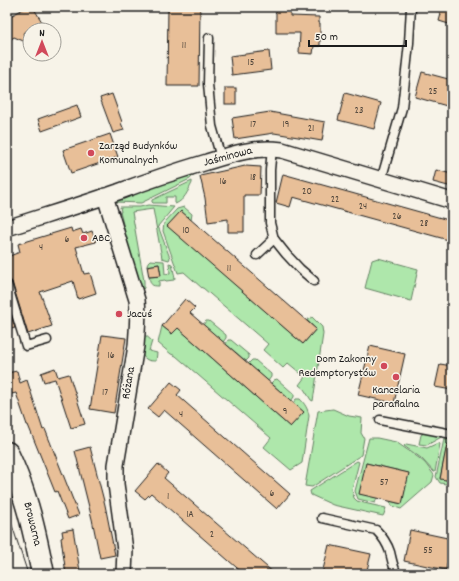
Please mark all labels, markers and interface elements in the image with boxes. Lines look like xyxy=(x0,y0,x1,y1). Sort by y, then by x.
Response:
north arrow xyxy=(22,22,62,62)
scale bar xyxy=(309,22,406,48)
text: N xyxy=(39,26,45,42)
text: 50 m xyxy=(315,29,338,46)
house number: 11 xyxy=(182,39,186,53)
house number: 15 xyxy=(248,56,255,70)
house number: 25 xyxy=(429,85,438,99)
house number: 23 xyxy=(355,104,363,118)
house number: 17 xyxy=(250,118,256,132)
house number: 19 xyxy=(283,118,289,132)
house number: 21 xyxy=(308,122,314,136)
place label: Zarząd Budynków Komunalnych xyxy=(99,138,178,169)
street label: Jaśminowa xyxy=(202,142,255,172)
marker: Zarząd Budynków Komunalnych xyxy=(86,148,96,158)
house number: 18 xyxy=(250,171,256,185)
house number: 16 xyxy=(219,175,227,189)
house number: 20 xyxy=(302,185,312,199)
house number: 22 xyxy=(331,193,339,207)
house number: 24 xyxy=(359,200,367,214)
house number: 26 xyxy=(392,210,402,224)
house number: 28 xyxy=(420,217,428,231)
house number: 10 xyxy=(182,224,190,238)
place label: ABC xyxy=(92,230,110,247)
house number: 6 xyxy=(65,233,70,247)
marker: ABC xyxy=(79,233,89,243)
house number: 4 xyxy=(39,241,43,255)
house number: 11 xyxy=(227,262,231,276)
place label: Jacuś xyxy=(127,306,152,323)
marker: Jacuś xyxy=(114,309,124,319)
house number: 16 xyxy=(107,349,115,363)
place label: Dom Zakonny Redemptorystów xyxy=(299,351,377,382)
marker: Dom Zakonny Redemptorystów xyxy=(379,361,389,371)
street label: Różana xyxy=(118,365,140,401)
marker: Kancelaria parafialna xyxy=(391,372,401,382)
place label: Kancelaria parafialna xyxy=(372,382,420,413)
house number: 17 xyxy=(102,386,108,400)
house number: 9 xyxy=(283,405,287,419)
house number: 4 xyxy=(179,408,183,422)
house number: 57 xyxy=(380,476,388,490)
house number: 6 xyxy=(270,487,275,501)
house number: 1 xyxy=(167,490,169,504)
street label: Browarna xyxy=(18,500,46,548)
house number: 1A xyxy=(186,508,194,522)
house number: 2 xyxy=(210,528,214,542)
house number: 55 xyxy=(423,544,433,558)

